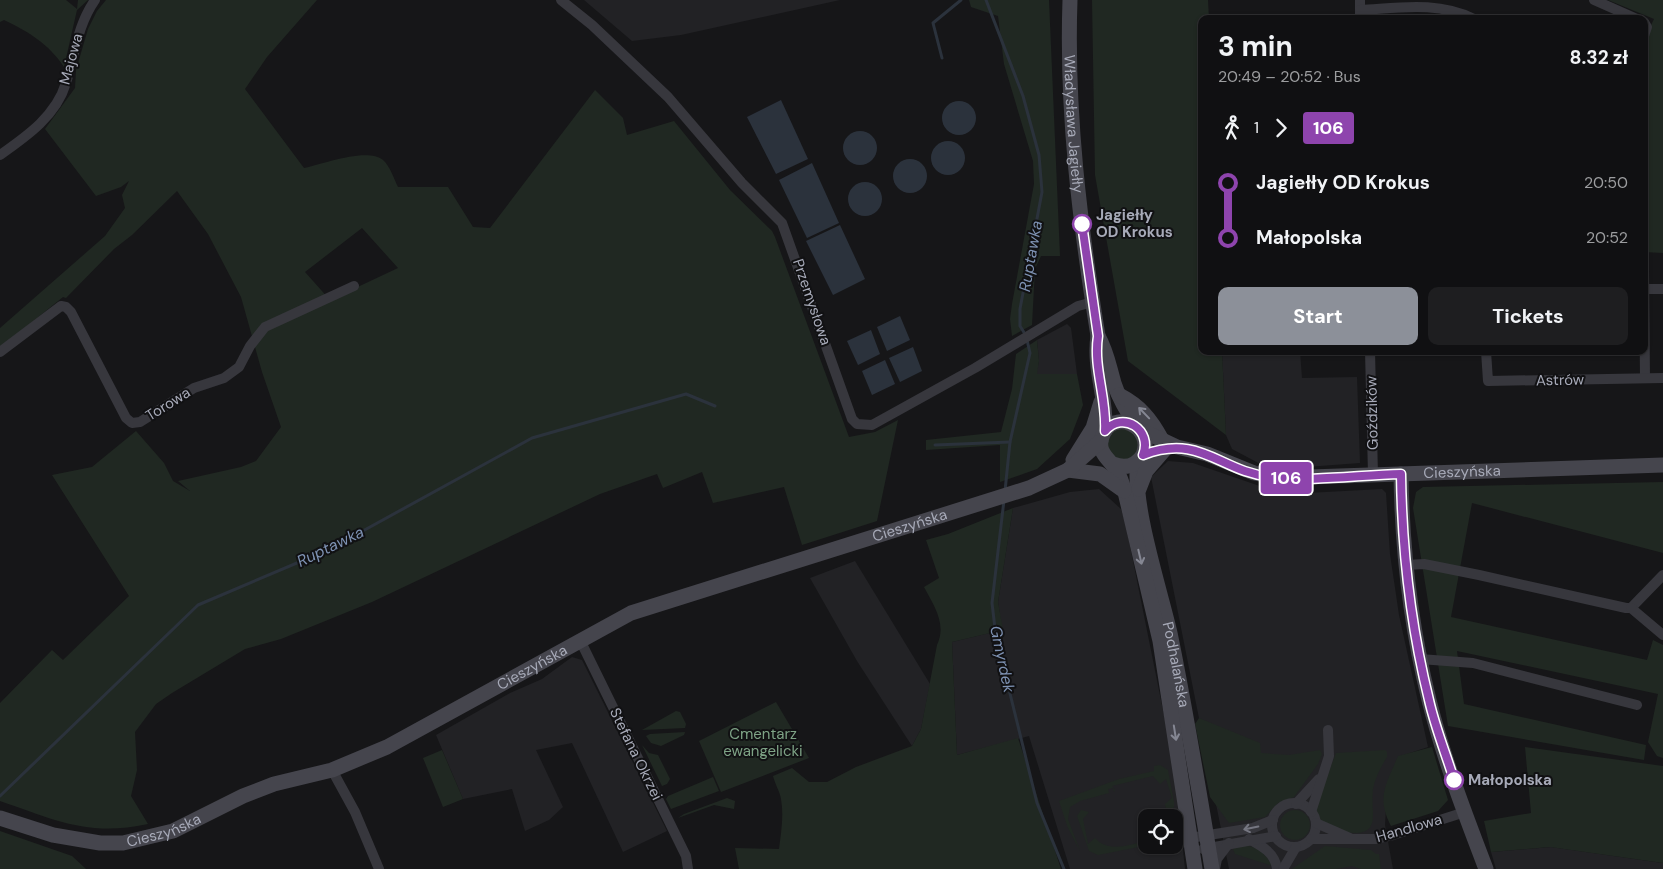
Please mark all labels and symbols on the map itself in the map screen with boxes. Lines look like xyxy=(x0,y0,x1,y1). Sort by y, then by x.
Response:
street label: Majowa xyxy=(55,31,87,87)
street label: Władysława Jagiełły xyxy=(1059,55,1088,195)
place label: Jagiełły OD Krokus xyxy=(1096,205,1173,242)
marker: Jagiełły OD Krokus xyxy=(1072,214,1092,234)
water label: Ruptawka xyxy=(1014,219,1047,293)
street label: Przemysłowa xyxy=(788,256,836,348)
street label: Astrów xyxy=(1536,370,1585,390)
street label: Goździków xyxy=(1361,375,1383,450)
street label: Torowa xyxy=(142,382,194,426)
one-way arrow xyxy=(1139,408,1151,420)
street label: Cieszyńska xyxy=(1423,461,1501,483)
line badge: 106 xyxy=(1257,462,1315,494)
street label: Cieszyńska xyxy=(870,504,950,547)
water label: Ruptawka xyxy=(293,521,367,572)
one-way arrow xyxy=(1136,548,1145,564)
street label: Podhalańska xyxy=(1158,620,1194,709)
water label: Gmyrdek xyxy=(985,624,1020,695)
street label: Cieszyńska xyxy=(493,640,571,695)
street label: Stefana Okrzei xyxy=(605,705,667,803)
park label: Cmentarz ewangelicki xyxy=(723,724,803,761)
one-way arrow xyxy=(1170,725,1180,741)
marker: Małopolska xyxy=(1444,770,1464,790)
place label: Małopolska xyxy=(1468,770,1552,790)
street label: Cieszyńska xyxy=(124,809,204,852)
street label: Handlowa xyxy=(1374,809,1444,847)
one-way arrow xyxy=(1243,824,1259,833)

